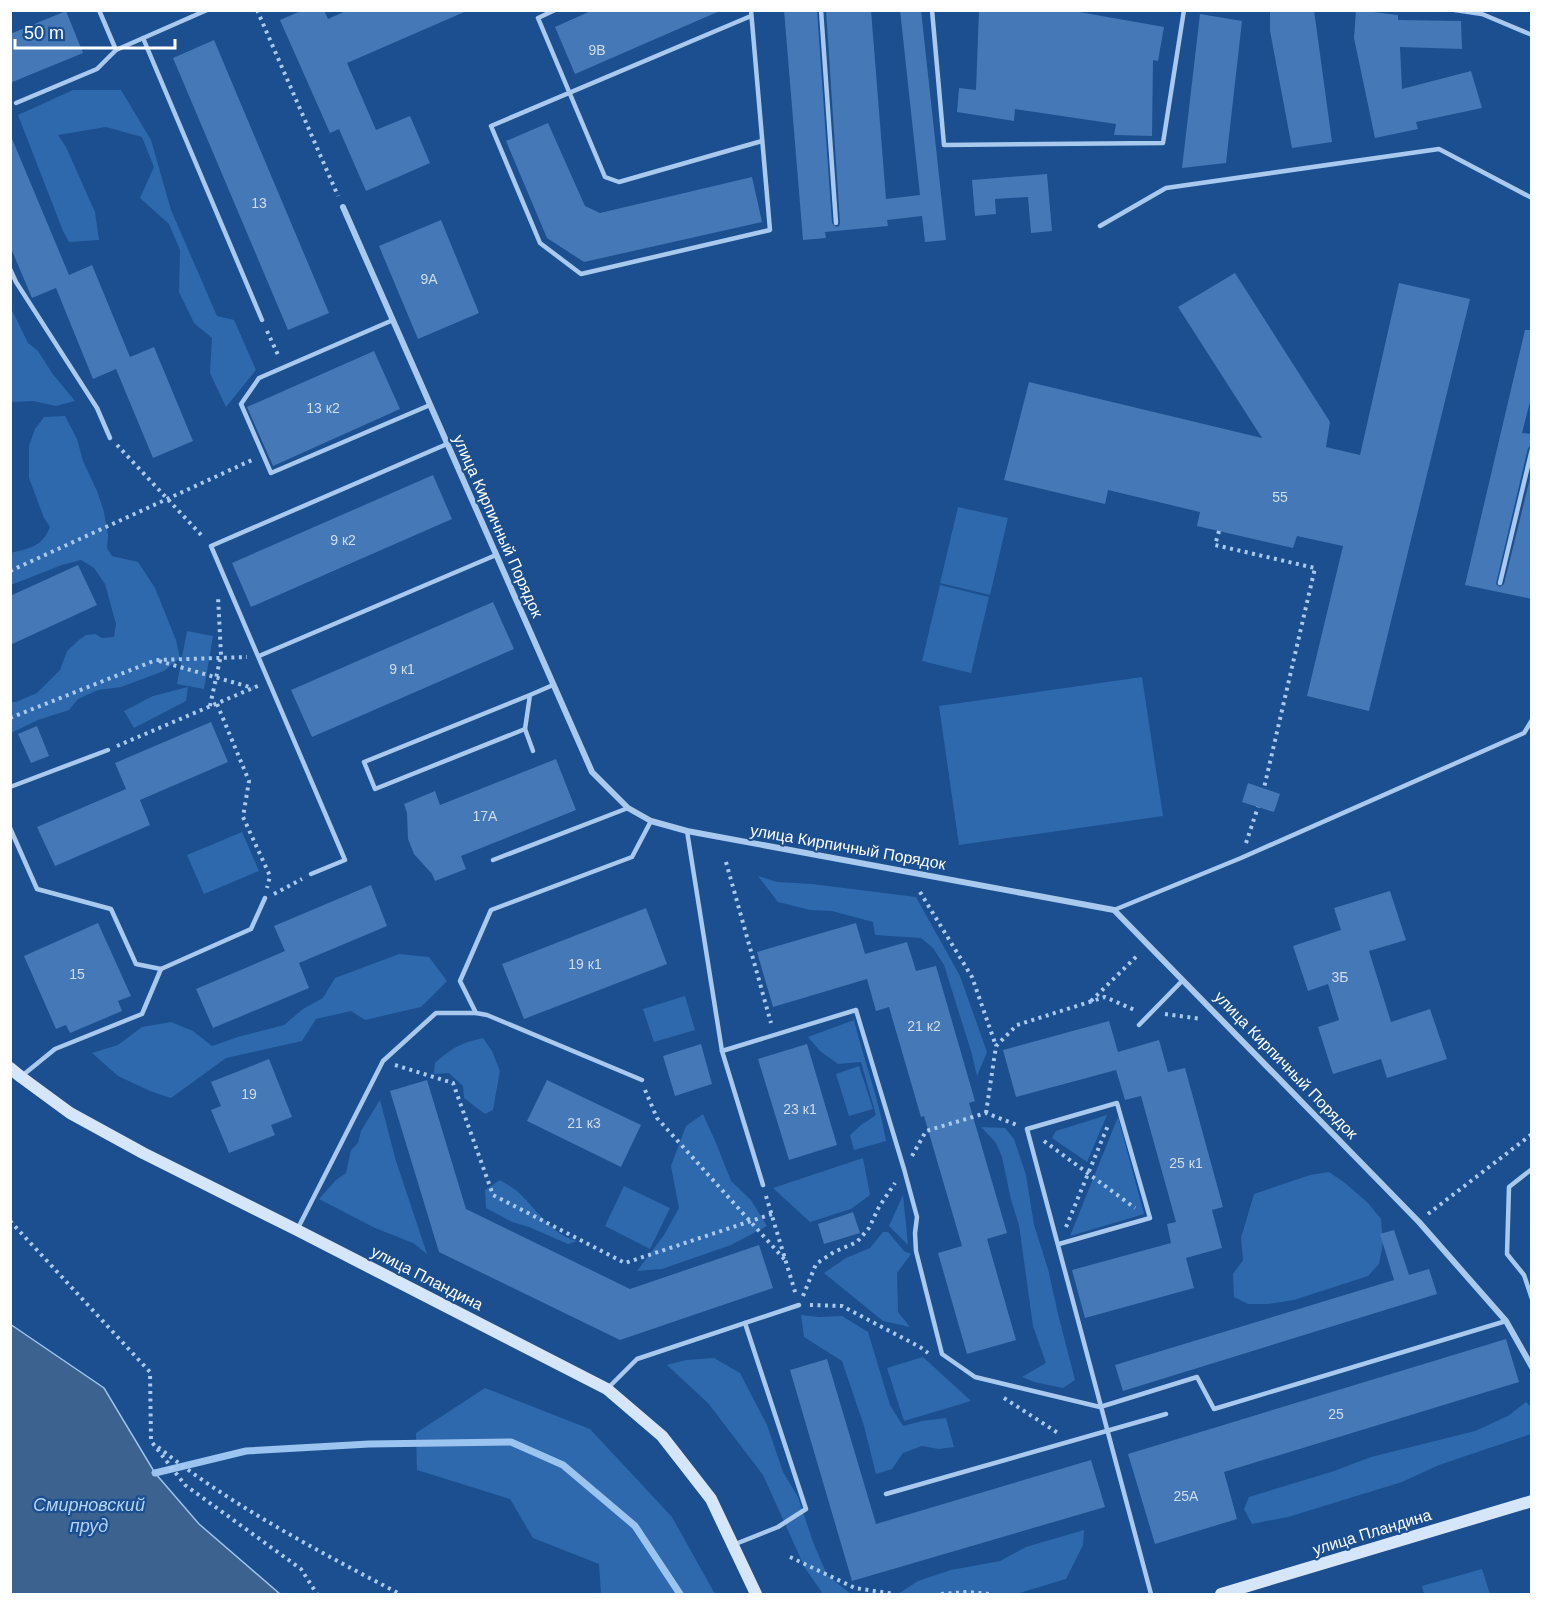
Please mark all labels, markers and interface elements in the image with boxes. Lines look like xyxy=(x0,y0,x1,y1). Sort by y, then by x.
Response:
scale bar xyxy=(15,12,176,50)
text: 50 m xyxy=(24,23,64,43)
house number: 9В xyxy=(588,42,606,58)
house number: 13 xyxy=(251,195,267,211)
house number: 9А xyxy=(420,271,438,287)
house number: 13 к2 xyxy=(306,400,340,416)
street label: улица Кирпичный Порядок xyxy=(450,432,546,621)
house number: 55 xyxy=(1272,489,1288,505)
house number: 9 к2 xyxy=(330,532,356,548)
house number: 9 к1 xyxy=(389,661,415,677)
house number: 17А xyxy=(473,808,498,824)
street label: улица Кирпичный Порядок xyxy=(749,821,948,873)
house number: 19 к1 xyxy=(568,956,602,972)
house number: 15 xyxy=(69,966,85,982)
house number: 3Б xyxy=(1332,969,1348,985)
street label: улица Кирпичный Порядок xyxy=(1211,988,1362,1143)
house number: 21 к2 xyxy=(907,1018,941,1034)
house number: 19 xyxy=(241,1086,257,1102)
house number: 23 к1 xyxy=(783,1101,817,1117)
house number: 21 к3 xyxy=(567,1115,601,1131)
house number: 25 к1 xyxy=(1169,1155,1203,1171)
street label: улица Пландина xyxy=(368,1243,486,1314)
house number: 25 xyxy=(1328,1406,1344,1422)
house number: 25А xyxy=(1174,1488,1199,1504)
water label: Смирновский пруд xyxy=(33,1495,145,1536)
street label: улица Пландина xyxy=(1311,1506,1433,1558)

